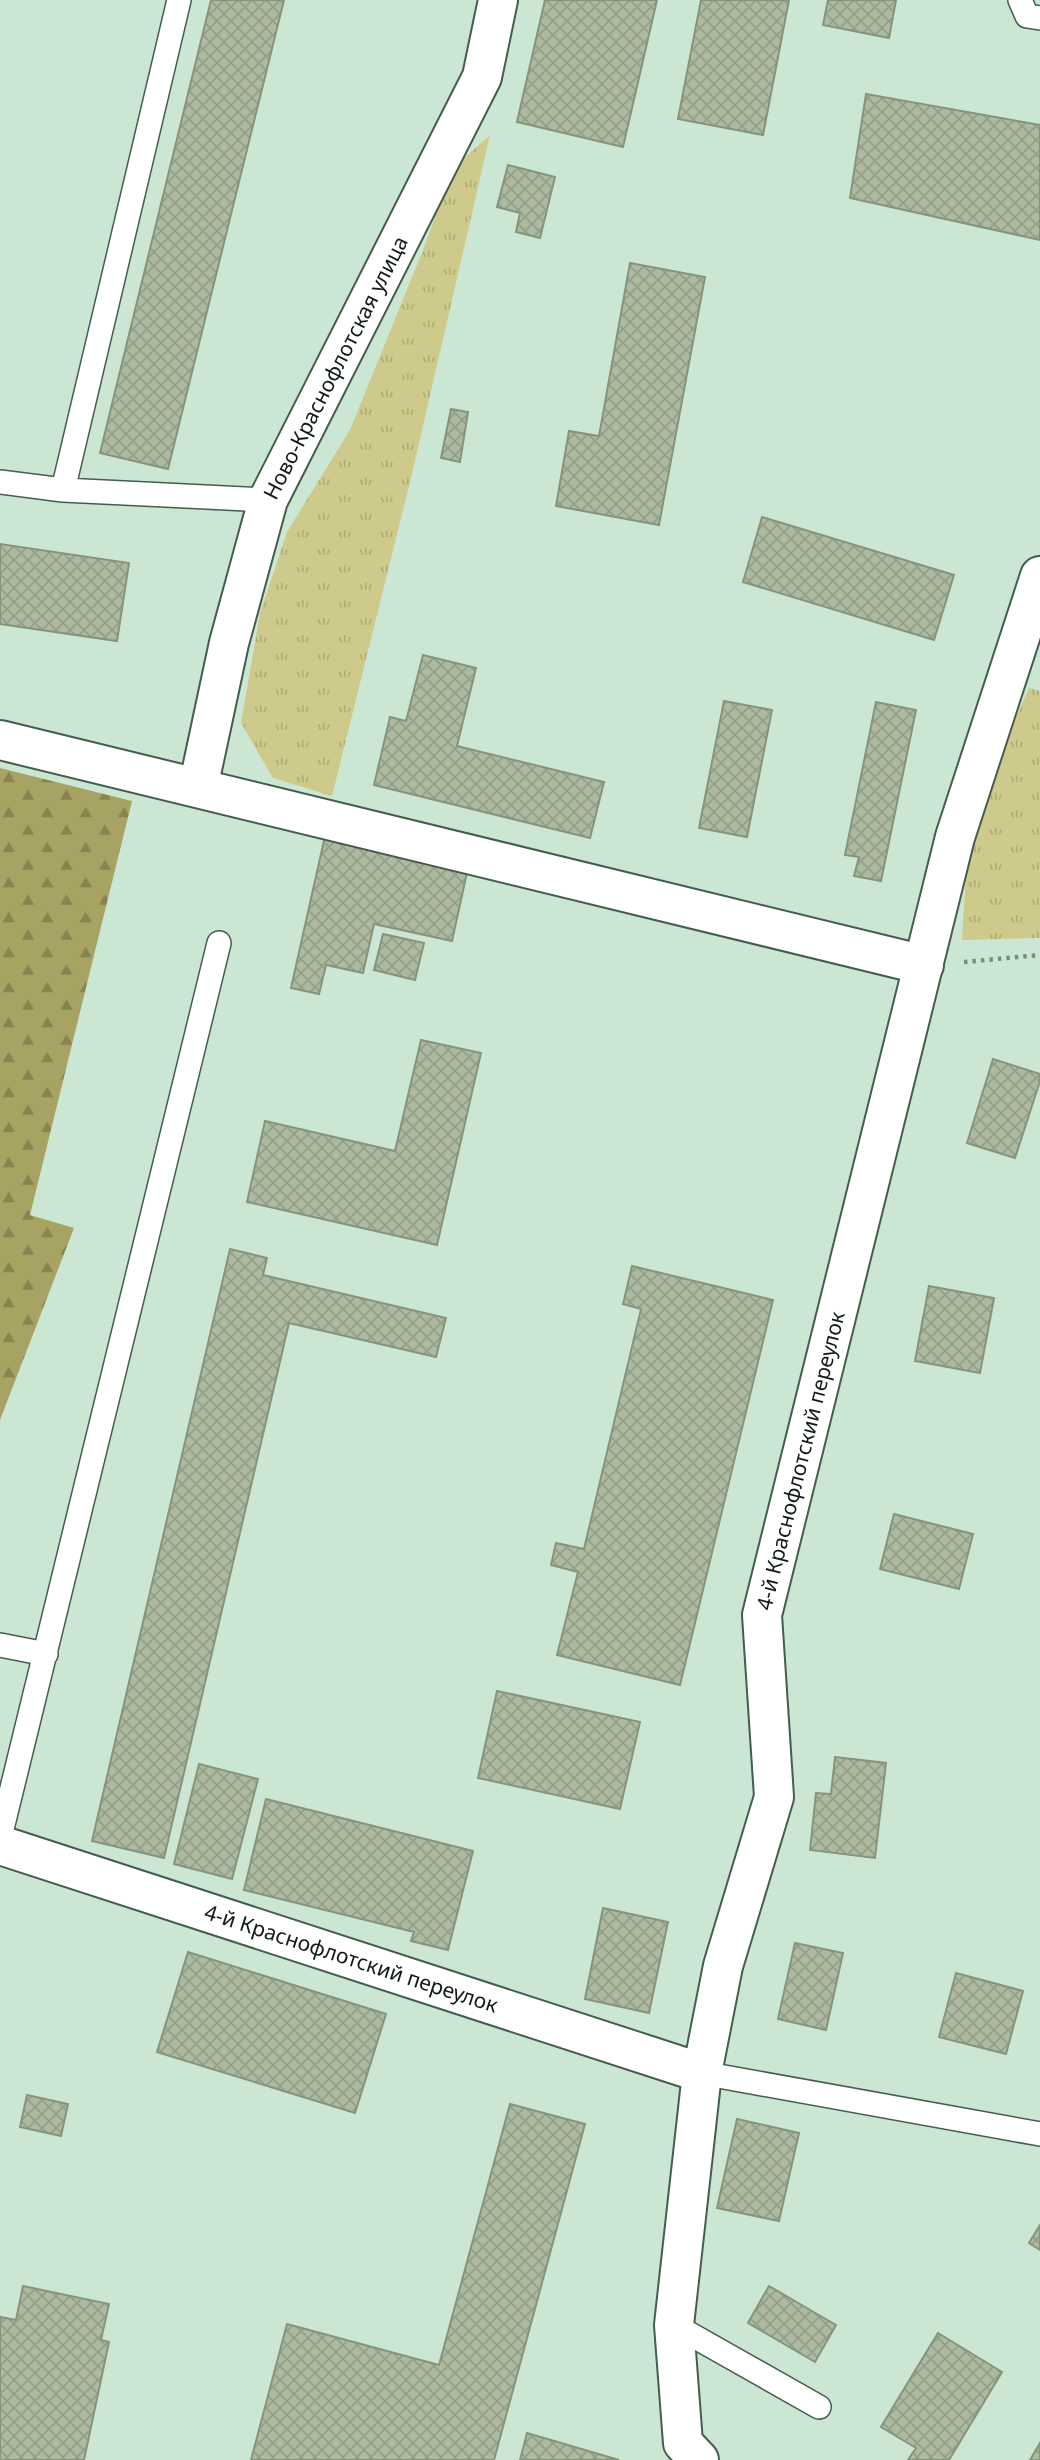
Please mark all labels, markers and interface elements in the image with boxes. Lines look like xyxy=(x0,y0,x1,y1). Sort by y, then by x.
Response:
street label: Ново-Краснофлотская улица xyxy=(256,231,414,504)
street label: 4-й Краснофлотский переулок xyxy=(749,1309,851,1613)
street label: 4-й Краснофлотский переулок xyxy=(201,1897,502,2019)

